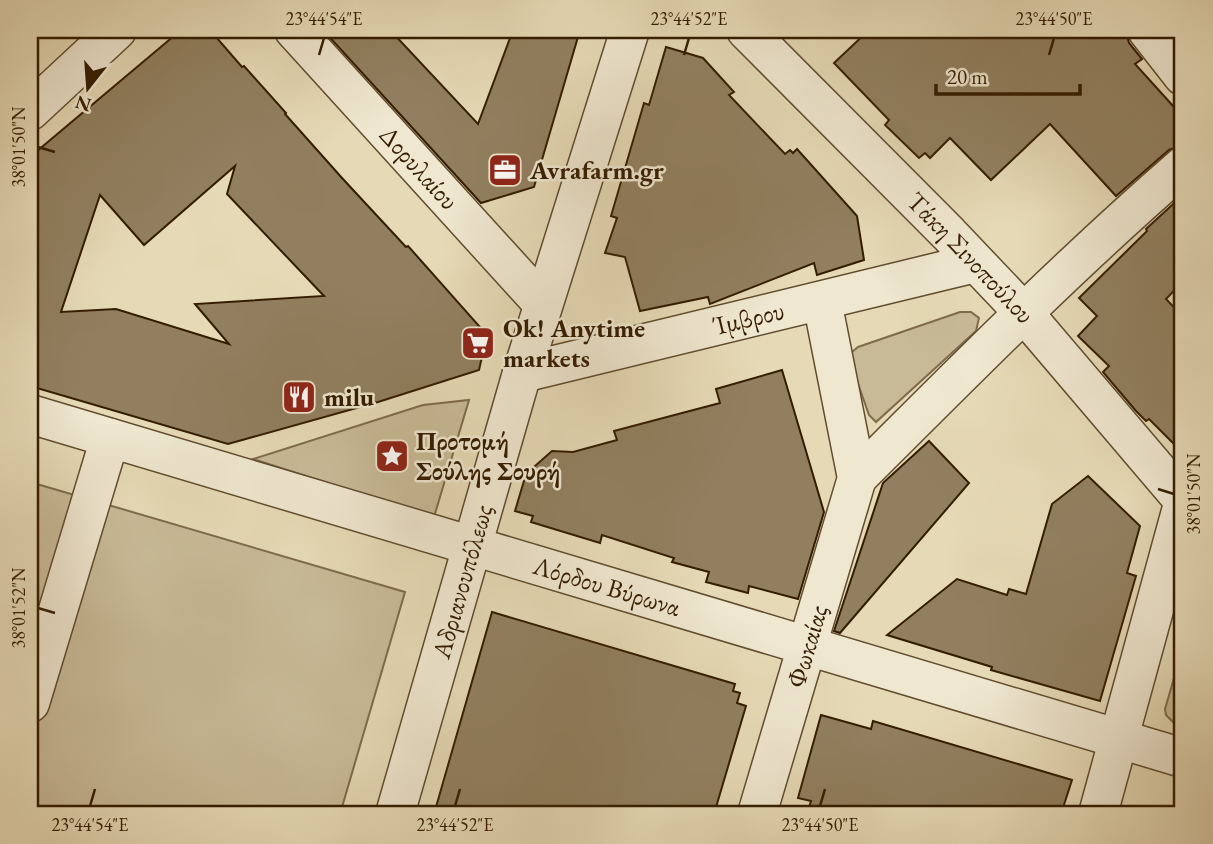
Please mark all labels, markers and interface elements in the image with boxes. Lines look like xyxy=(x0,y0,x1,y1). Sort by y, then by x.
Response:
text: 23°44'54"E xyxy=(286,7,362,30)
text: 23°44'52"E xyxy=(651,7,727,30)
text: 23°44'50"E xyxy=(1016,7,1092,30)
north arrow xyxy=(52,52,122,122)
scale bar xyxy=(936,52,1080,96)
text: 20 m xyxy=(947,63,988,90)
text: N xyxy=(72,89,94,118)
text: 38°01'50"N xyxy=(7,106,30,187)
street label: Δορυλαίου xyxy=(372,118,466,217)
office icon: Avrafarm.gr xyxy=(486,151,524,189)
place label: Avrafarm.gr xyxy=(529,153,664,187)
street label: Τάκη Σινοπούλου xyxy=(900,184,1042,331)
street label: Ίμβρου xyxy=(709,293,788,343)
place label: Ok! Anytime markets xyxy=(503,311,645,375)
supermarket icon: Ok! Anytime markets xyxy=(459,324,497,362)
restaurant icon: milu xyxy=(280,378,318,416)
place label: milu xyxy=(324,380,375,414)
place label: Προτομή Σούλης Σουρή xyxy=(416,424,560,488)
place icon: Προτομή Σούλης Σουρή xyxy=(373,437,411,475)
text: 38°01'50"N xyxy=(1182,453,1205,534)
street label: Αδριανουπόλεως xyxy=(423,501,500,663)
street label: Λόρδου Βύρωνα xyxy=(528,548,685,624)
text: 38°01'52"N xyxy=(7,567,30,648)
street label: Φωκαίας xyxy=(779,601,835,692)
text: 23°44'54"E xyxy=(52,813,128,836)
text: 23°44'52"E xyxy=(417,813,493,836)
text: 23°44'50"E xyxy=(782,813,858,836)

